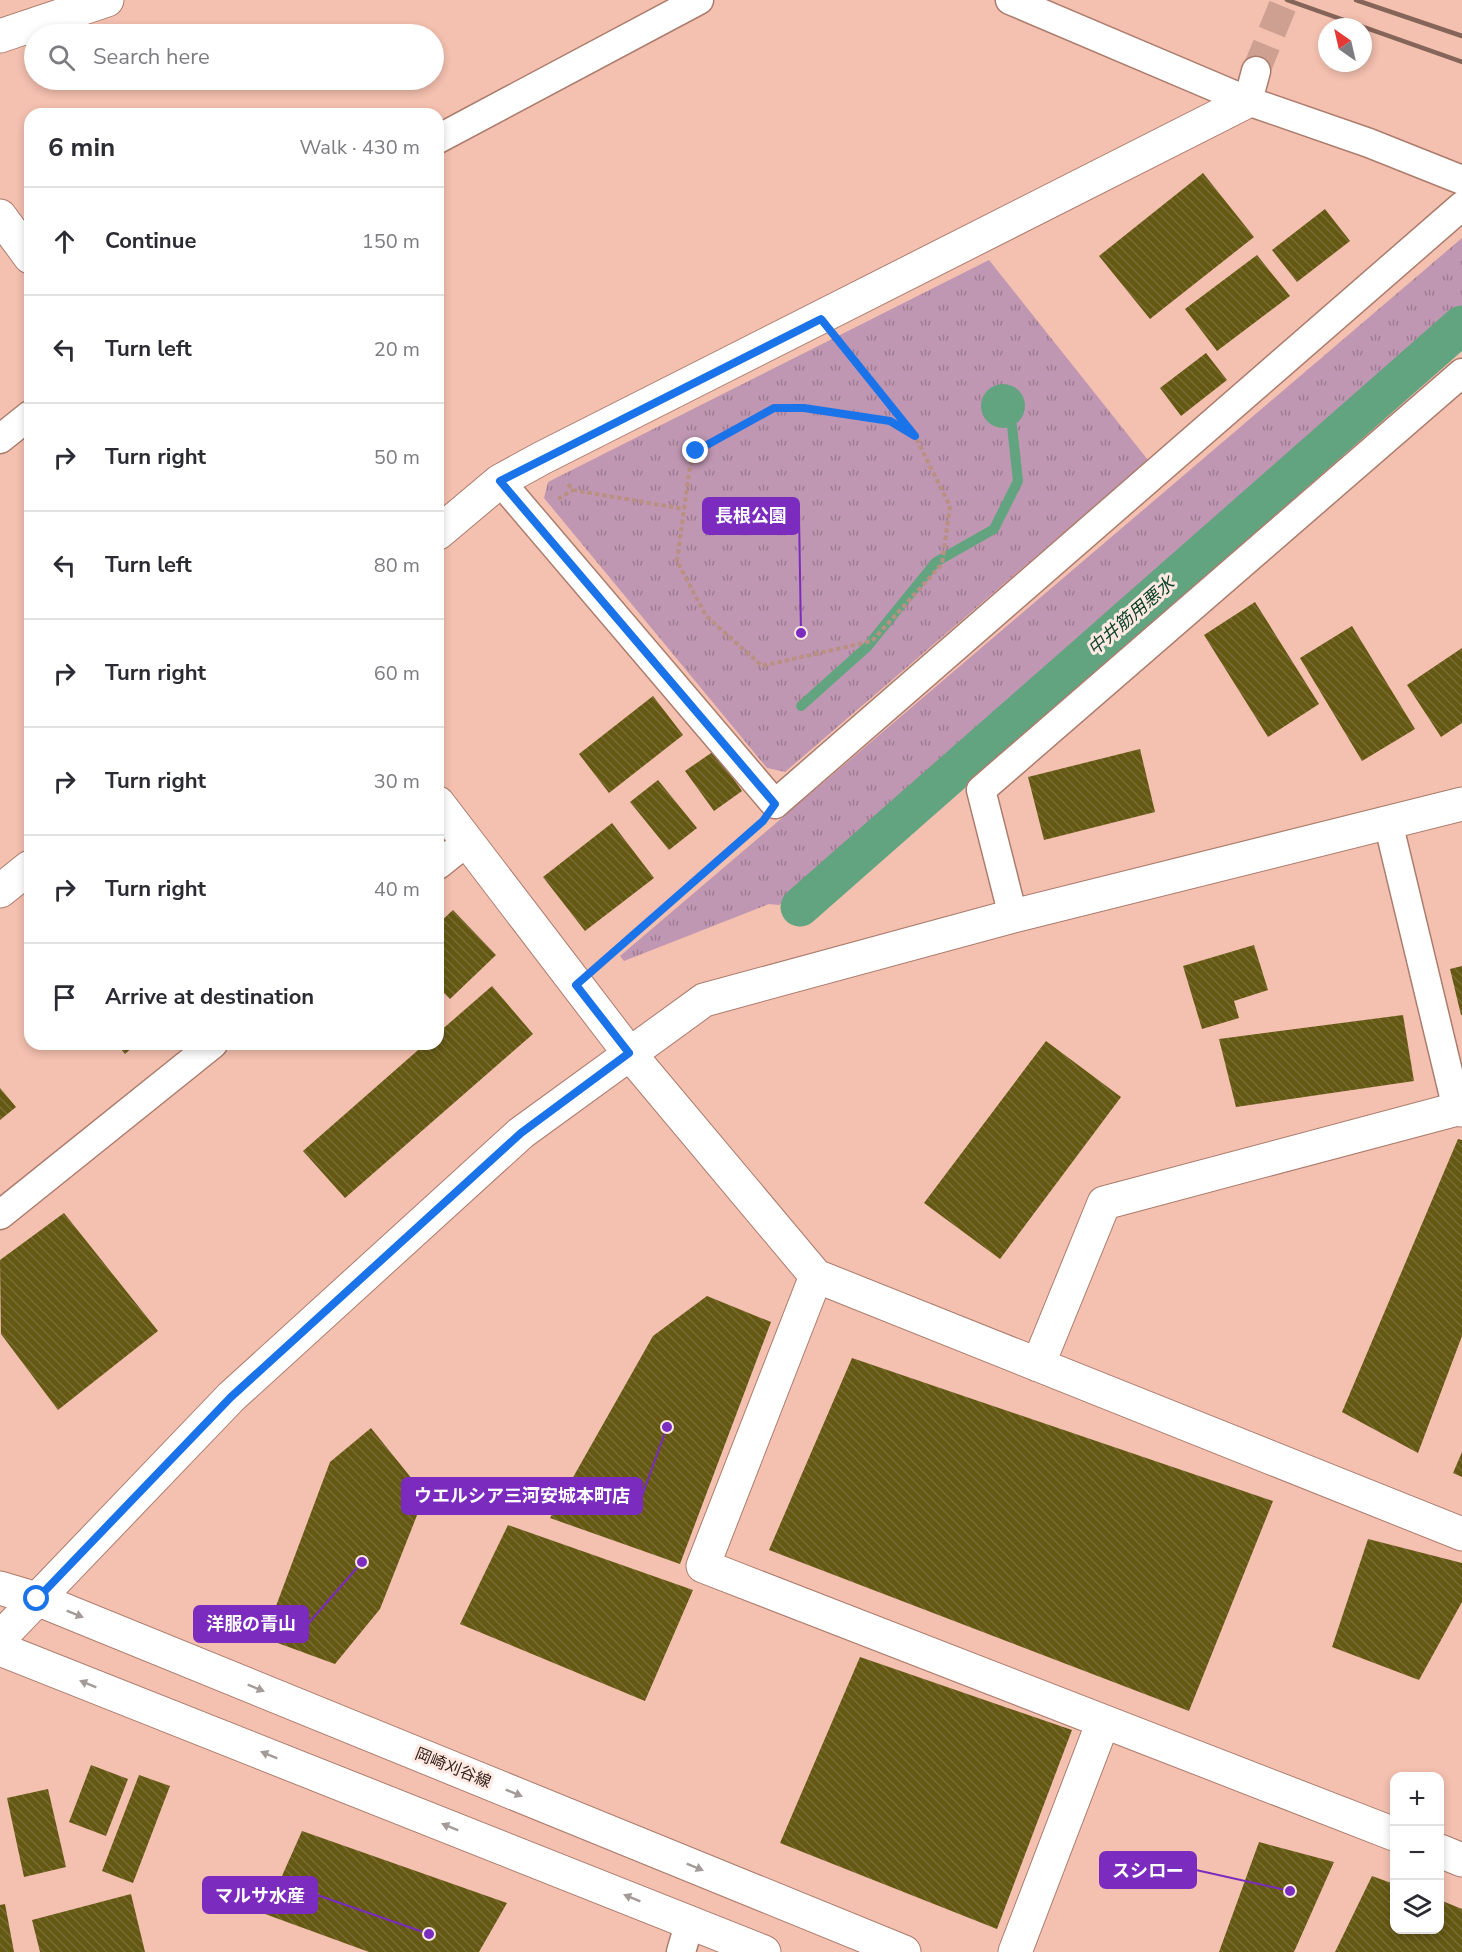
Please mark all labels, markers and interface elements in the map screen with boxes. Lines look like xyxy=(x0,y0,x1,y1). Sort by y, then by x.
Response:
north arrow xyxy=(1318,18,1372,72)
search box xyxy=(24,24,444,90)
icon: search xyxy=(45,41,78,74)
text: Search here xyxy=(93,42,210,72)
text: 6 min xyxy=(48,130,115,165)
text: Walk · 430 m xyxy=(300,134,420,161)
icon: ahead xyxy=(48,225,81,258)
text: Continue xyxy=(105,226,196,256)
text: 150 m xyxy=(362,228,420,255)
icon: left xyxy=(48,333,81,366)
text: Turn left xyxy=(105,334,192,364)
text: 20 m xyxy=(374,336,420,363)
route end xyxy=(682,437,708,463)
icon: right xyxy=(48,441,81,474)
text: Turn right xyxy=(105,442,206,472)
text: 50 m xyxy=(374,444,420,471)
callout: 長根公園 xyxy=(703,498,799,534)
text: 長根公園 xyxy=(715,504,787,528)
icon: left xyxy=(48,549,81,582)
text: Turn left xyxy=(105,550,192,580)
text: 80 m xyxy=(374,552,420,579)
water label: 中井筋用悪水 xyxy=(1082,570,1181,660)
icon: right xyxy=(48,657,81,690)
text: Turn right xyxy=(105,658,206,688)
text: 60 m xyxy=(374,660,420,687)
icon: right xyxy=(48,765,81,798)
text: Turn right xyxy=(105,766,206,796)
text: 30 m xyxy=(374,768,420,795)
icon: right xyxy=(48,873,81,906)
text: Turn right xyxy=(105,874,206,904)
text: 40 m xyxy=(374,876,420,903)
icon: arrive xyxy=(48,981,81,1014)
text: Arrive at destination xyxy=(105,982,314,1012)
callout: ウエルシア三河安城本町店 xyxy=(402,1478,642,1514)
text: ウエルシア三河安城本町店 xyxy=(414,1484,630,1508)
route start xyxy=(23,1585,49,1611)
callout: 洋服の青山 xyxy=(194,1606,308,1642)
one-way arrow xyxy=(66,1610,84,1619)
text: 洋服の青山 xyxy=(206,1612,296,1636)
one-way arrow xyxy=(78,1678,96,1688)
one-way arrow xyxy=(247,1683,265,1693)
street label: 岡崎刈谷線 xyxy=(412,1743,494,1793)
one-way arrow xyxy=(260,1750,278,1759)
map controls xyxy=(1390,1772,1444,1934)
button: + xyxy=(1390,1772,1444,1826)
one-way arrow xyxy=(505,1789,523,1798)
one-way arrow xyxy=(441,1822,459,1832)
button: − xyxy=(1390,1826,1444,1880)
callout: スシロー xyxy=(1100,1852,1196,1888)
text: スシロー xyxy=(1112,1859,1184,1883)
one-way arrow xyxy=(686,1862,704,1872)
callout: マルサ水産 xyxy=(203,1877,317,1913)
button: layers xyxy=(1390,1880,1444,1934)
text: マルサ水産 xyxy=(215,1884,305,1908)
one-way arrow xyxy=(623,1893,641,1903)

